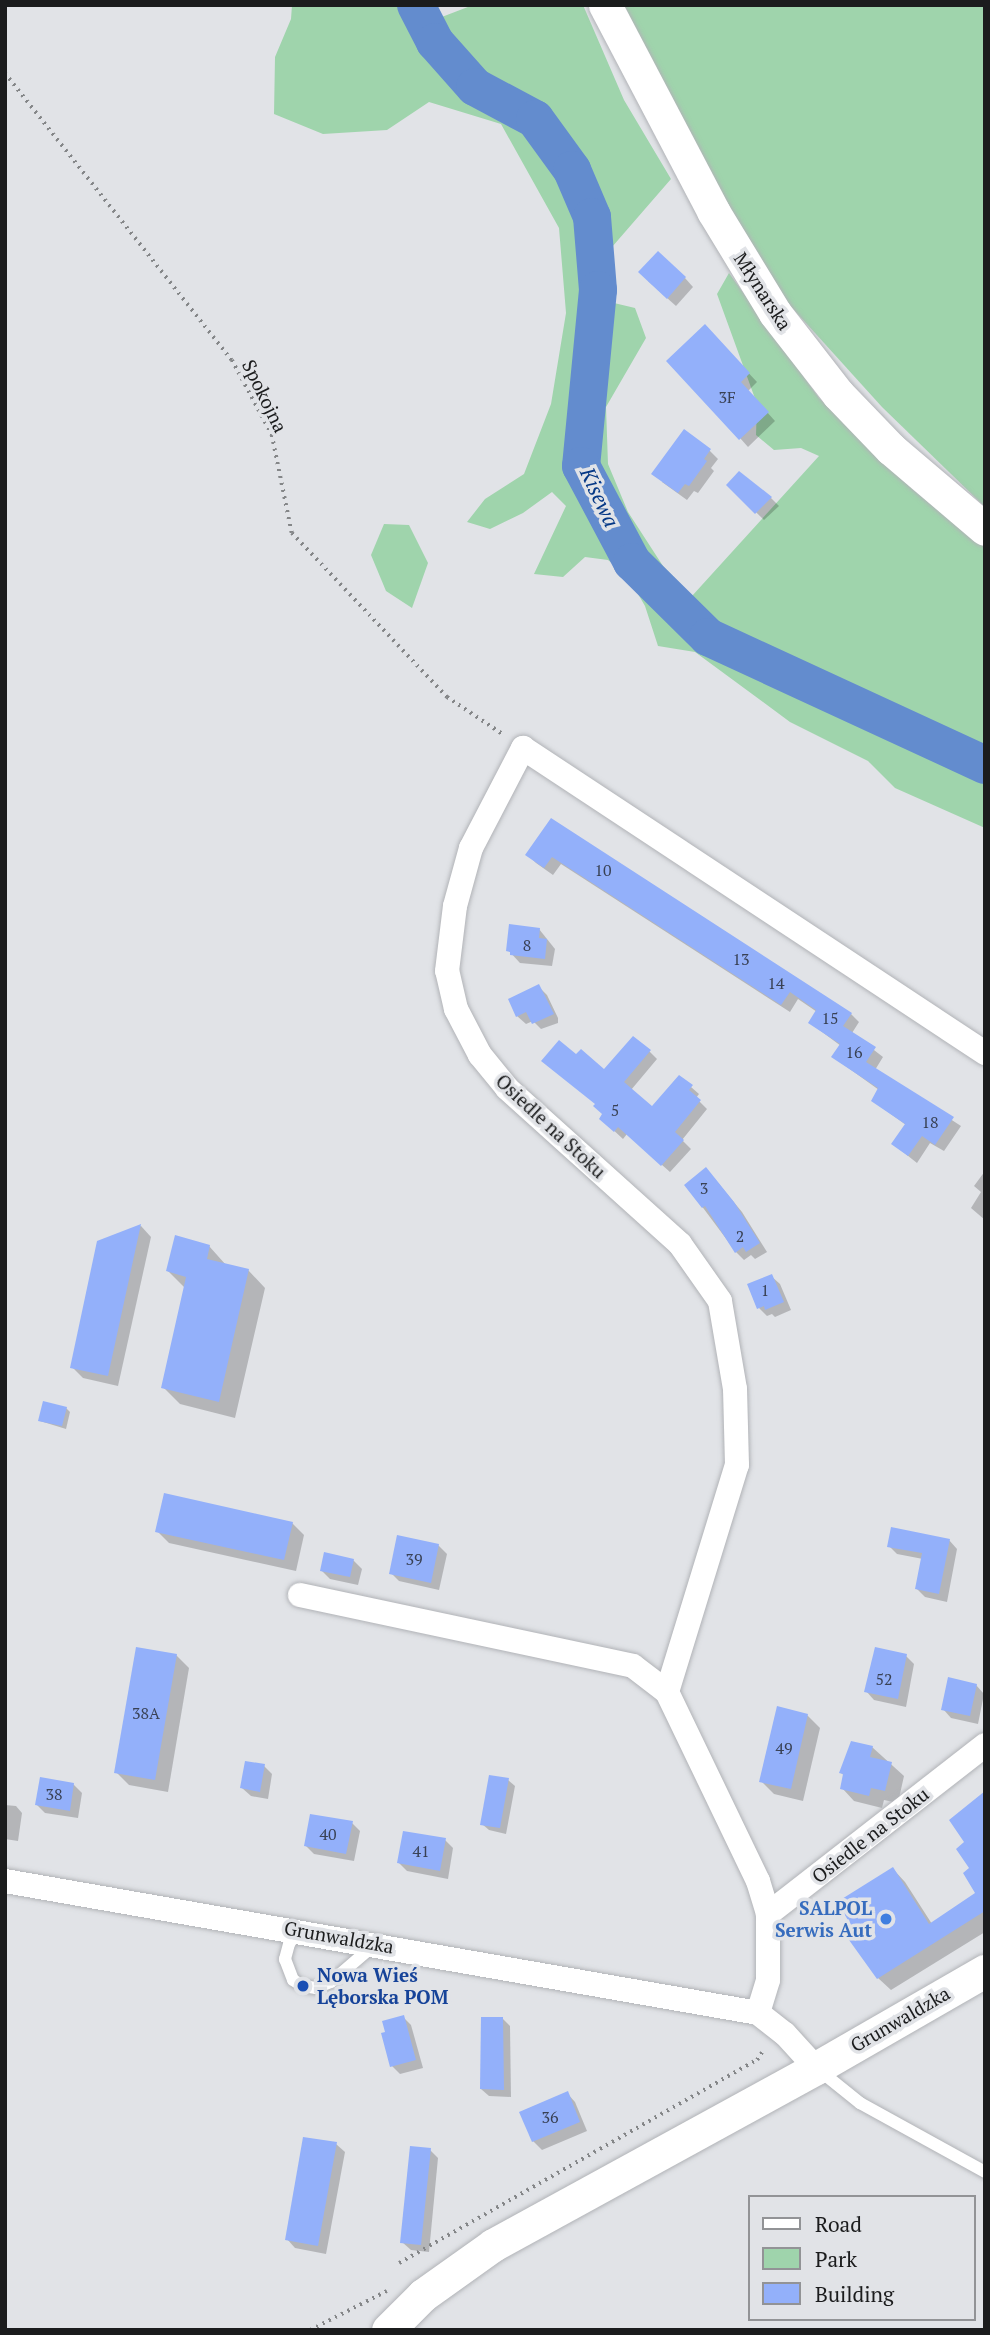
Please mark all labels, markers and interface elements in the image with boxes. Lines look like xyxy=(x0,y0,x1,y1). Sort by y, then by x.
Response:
street label: Młynarska xyxy=(729,248,797,334)
street label: Spokojna xyxy=(238,356,292,436)
house number: 3F xyxy=(718,387,736,407)
water label: Kisewa xyxy=(575,463,625,531)
house number: 10 xyxy=(594,860,612,880)
house number: 8 xyxy=(523,935,531,955)
house number: 13 xyxy=(732,949,750,969)
house number: 14 xyxy=(767,973,785,993)
house number: 15 xyxy=(821,1008,839,1028)
house number: 16 xyxy=(845,1042,863,1062)
street label: Osiedle na Stoku xyxy=(491,1069,611,1183)
house number: 5 xyxy=(611,1100,619,1120)
house number: 18 xyxy=(921,1112,939,1132)
house number: 3 xyxy=(700,1178,708,1198)
house number: 2 xyxy=(736,1226,744,1246)
house number: 1 xyxy=(761,1280,769,1300)
house number: 39 xyxy=(405,1549,423,1569)
house number: 52 xyxy=(875,1669,893,1689)
house number: 38A xyxy=(132,1703,160,1723)
house number: 49 xyxy=(775,1738,793,1758)
street label: Osiedle na Stoku xyxy=(807,1782,933,1888)
house number: 38 xyxy=(45,1784,63,1804)
house number: 40 xyxy=(319,1824,337,1844)
house number: 41 xyxy=(412,1841,430,1861)
place label: SALPOL Serwis Aut xyxy=(775,1897,872,1941)
marker: SALPOL Serwis Aut xyxy=(878,1911,894,1927)
street label: Grunwaldzka xyxy=(282,1916,396,1958)
place label: Nowa Wieś Lęborska POM xyxy=(317,1964,448,2008)
marker: Nowa Wieś Lęborska POM xyxy=(295,1978,311,1994)
street label: Grunwaldzka xyxy=(846,1981,954,2057)
house number: 36 xyxy=(541,2107,559,2127)
legend xyxy=(748,2195,976,2321)
text: Road xyxy=(815,2210,862,2238)
text: Park xyxy=(815,2245,857,2273)
text: Building xyxy=(815,2280,894,2308)

